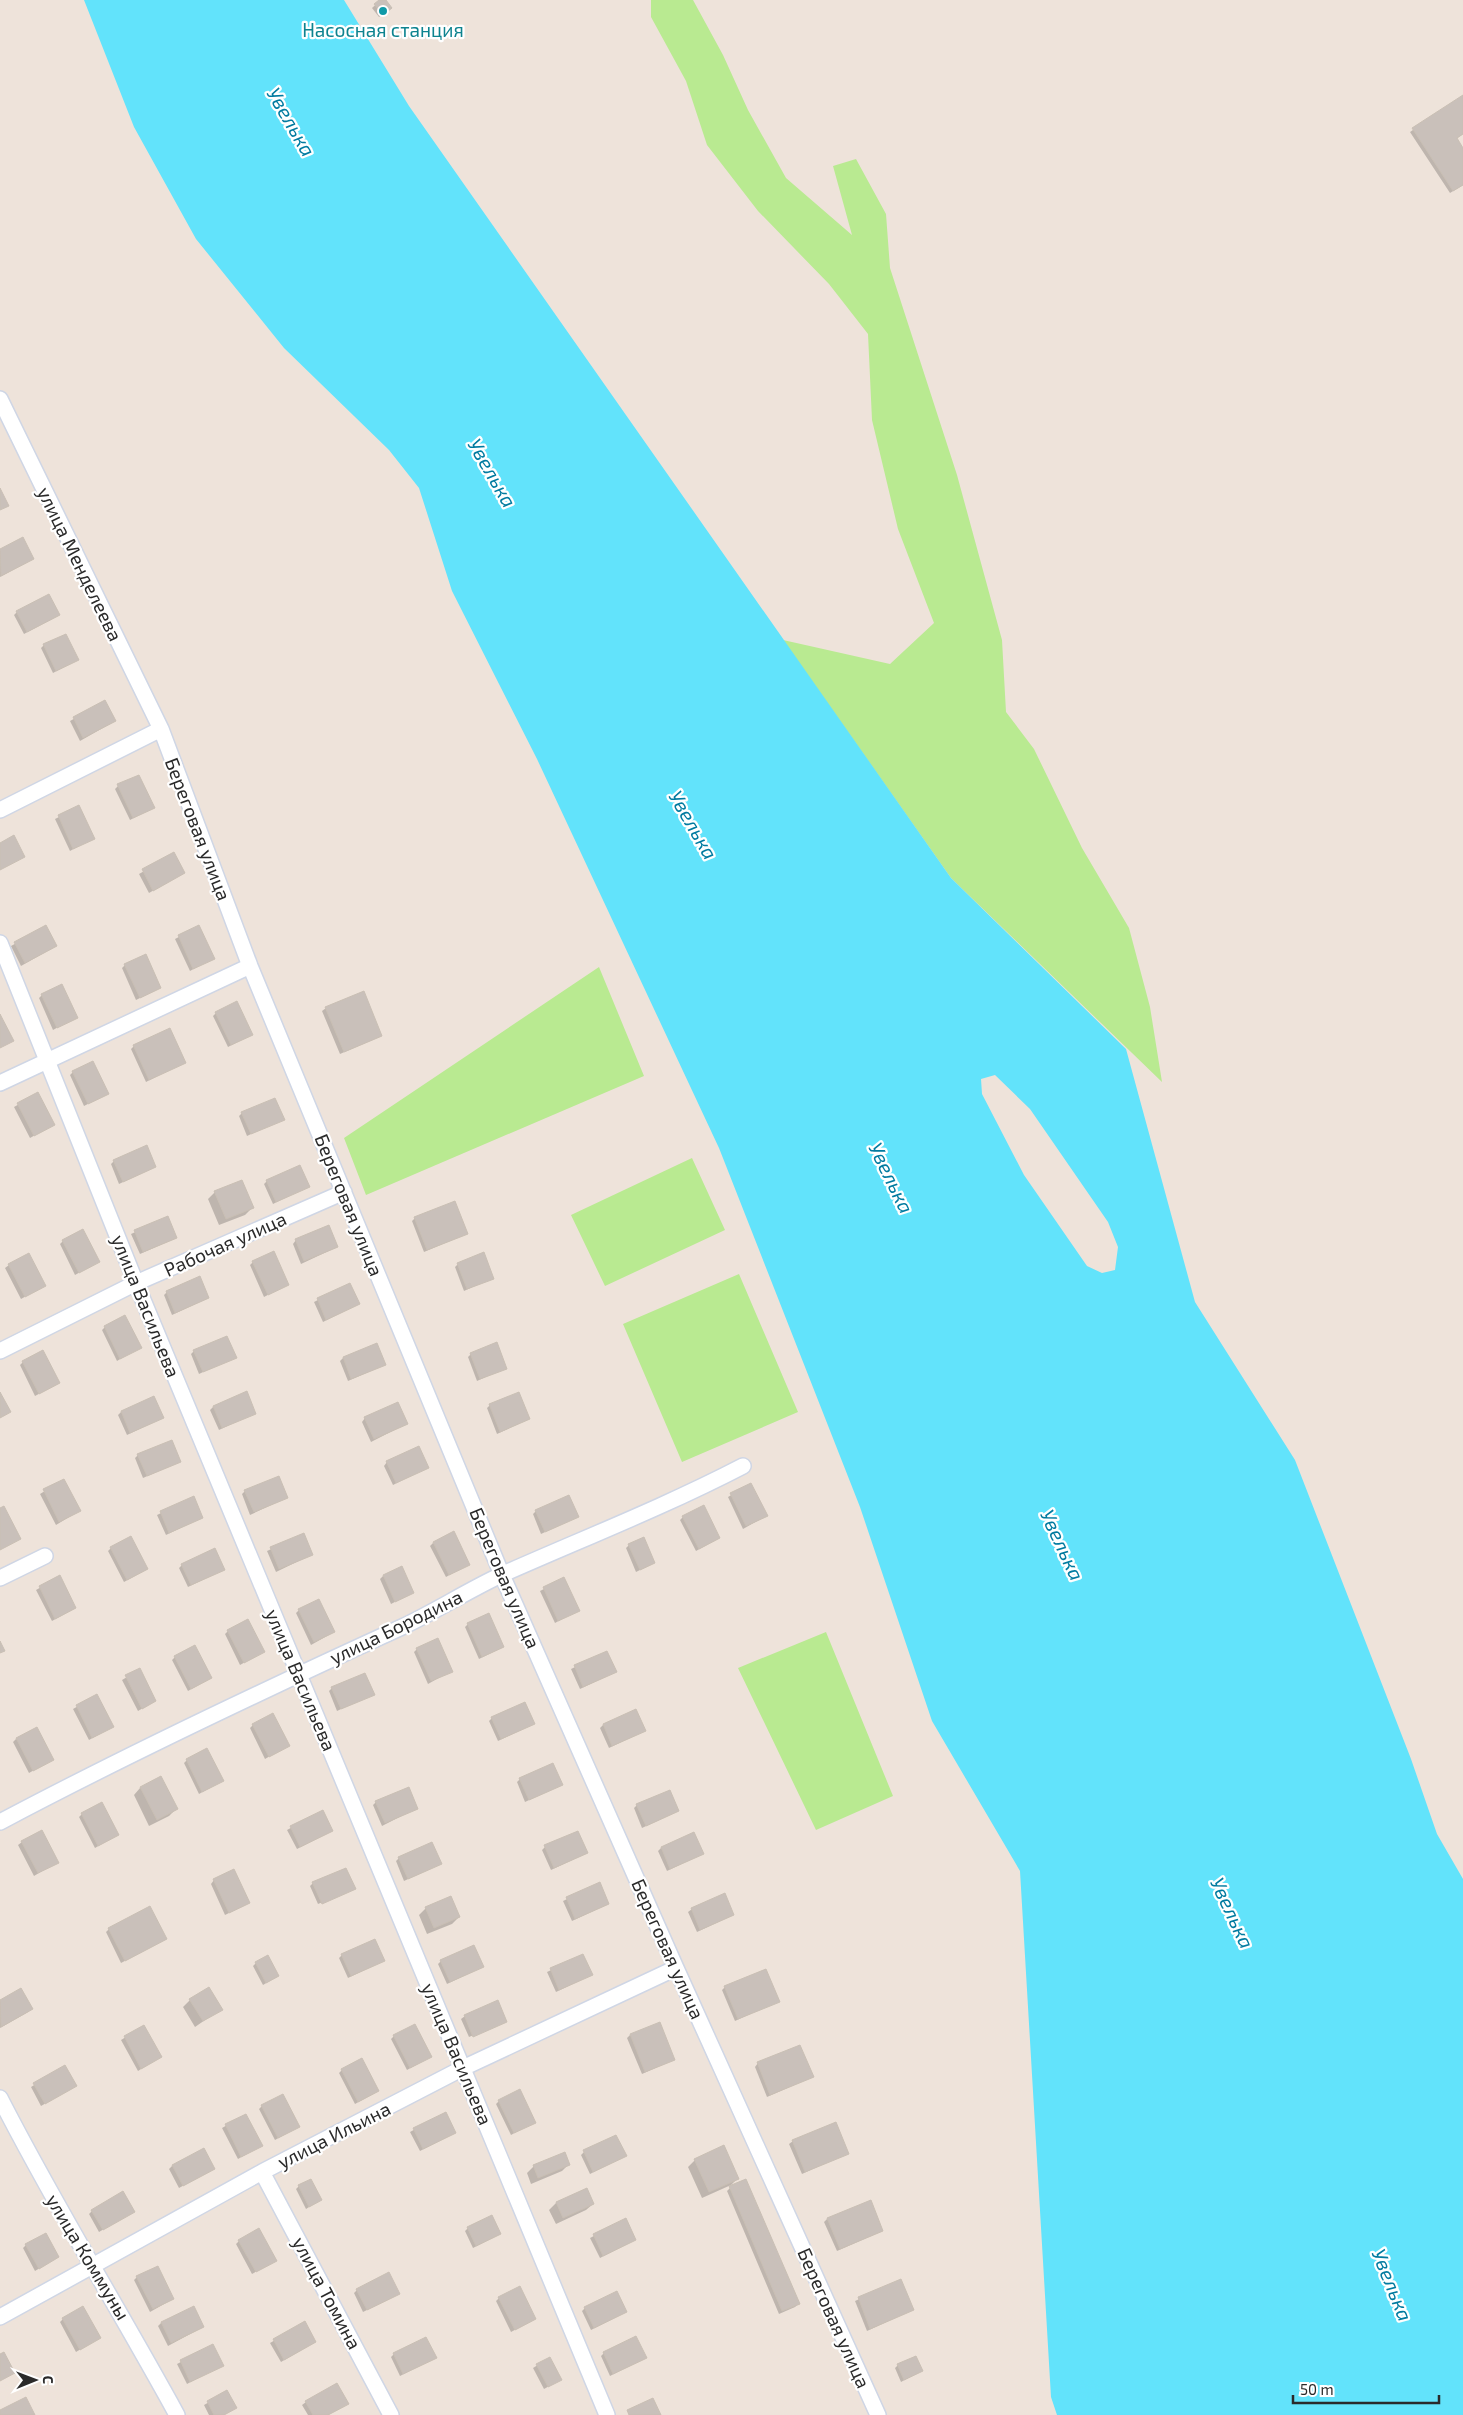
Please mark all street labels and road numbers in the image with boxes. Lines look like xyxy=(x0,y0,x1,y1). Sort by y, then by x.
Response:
street label: улица Менделеева xyxy=(32,483,128,645)
street label: Береговая улица xyxy=(160,754,236,904)
street label: Береговая улица xyxy=(310,1130,388,1280)
street label: Рабочая улица xyxy=(160,1206,290,1282)
street label: улица Васильева xyxy=(106,1231,186,1381)
street label: Береговая улица xyxy=(464,1504,546,1652)
street label: улица Бородина xyxy=(326,1584,466,1670)
street label: улица Васильева xyxy=(260,1605,342,1755)
street label: Береговая улица xyxy=(626,1875,710,2023)
street label: улица Васильева xyxy=(416,1979,498,2129)
street label: улица Ильина xyxy=(273,2096,395,2174)
street label: улица Коммуны xyxy=(41,2190,135,2324)
street label: улица Томина xyxy=(287,2233,367,2353)
street label: Береговая улица xyxy=(792,2244,876,2392)

